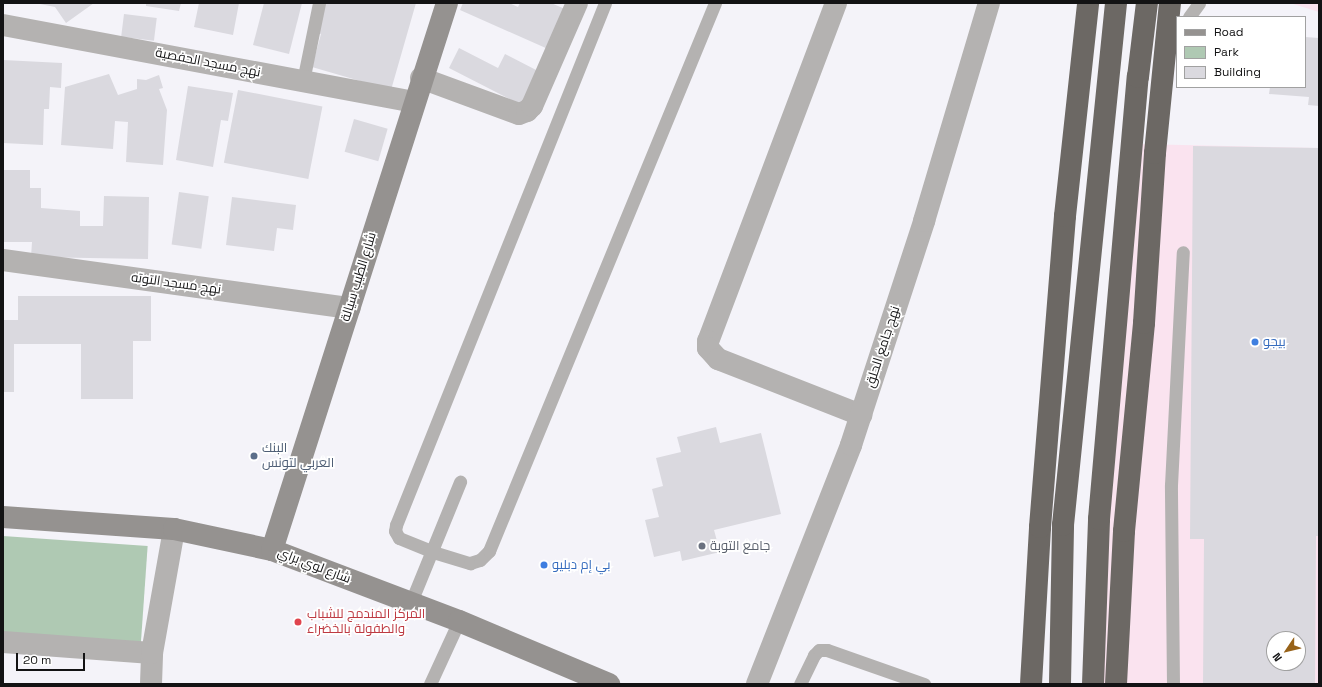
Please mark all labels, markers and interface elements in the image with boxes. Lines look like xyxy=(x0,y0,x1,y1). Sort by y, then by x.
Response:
legend xyxy=(1176,16,1306,88)
text: Road xyxy=(1214,24,1243,40)
text: Park xyxy=(1214,44,1239,60)
street label: نهج مسجد الحفصية xyxy=(154,45,262,81)
text: Building xyxy=(1214,64,1261,80)
street label: شارع الطيب سيالة xyxy=(338,230,380,324)
street label: نهج مسجد التوته xyxy=(130,270,222,298)
street label: نهج جامع الحلق xyxy=(862,304,904,390)
place label: بيجو xyxy=(1263,334,1286,350)
marker: بيجو xyxy=(1250,337,1260,347)
place label: البنك العربي لتونس xyxy=(262,441,334,472)
marker: البنك العربي لتونس xyxy=(249,451,259,461)
place label: جامع التوبة xyxy=(710,538,770,554)
marker: جامع التوبة xyxy=(697,541,707,551)
street label: شارع لوي براي xyxy=(275,545,353,587)
place label: بي إم دبليو xyxy=(552,557,610,573)
marker: بي إم دبليو xyxy=(539,560,549,570)
place label: المركز المندمج للشباب والطفولة بالخضراء xyxy=(307,607,425,638)
marker: المركز المندمج للشباب والطفولة بالخضراء xyxy=(292,616,304,628)
north arrow xyxy=(1266,631,1306,671)
scale bar xyxy=(18,645,87,671)
text: N xyxy=(1269,650,1285,664)
text: 20 m xyxy=(23,652,51,668)

